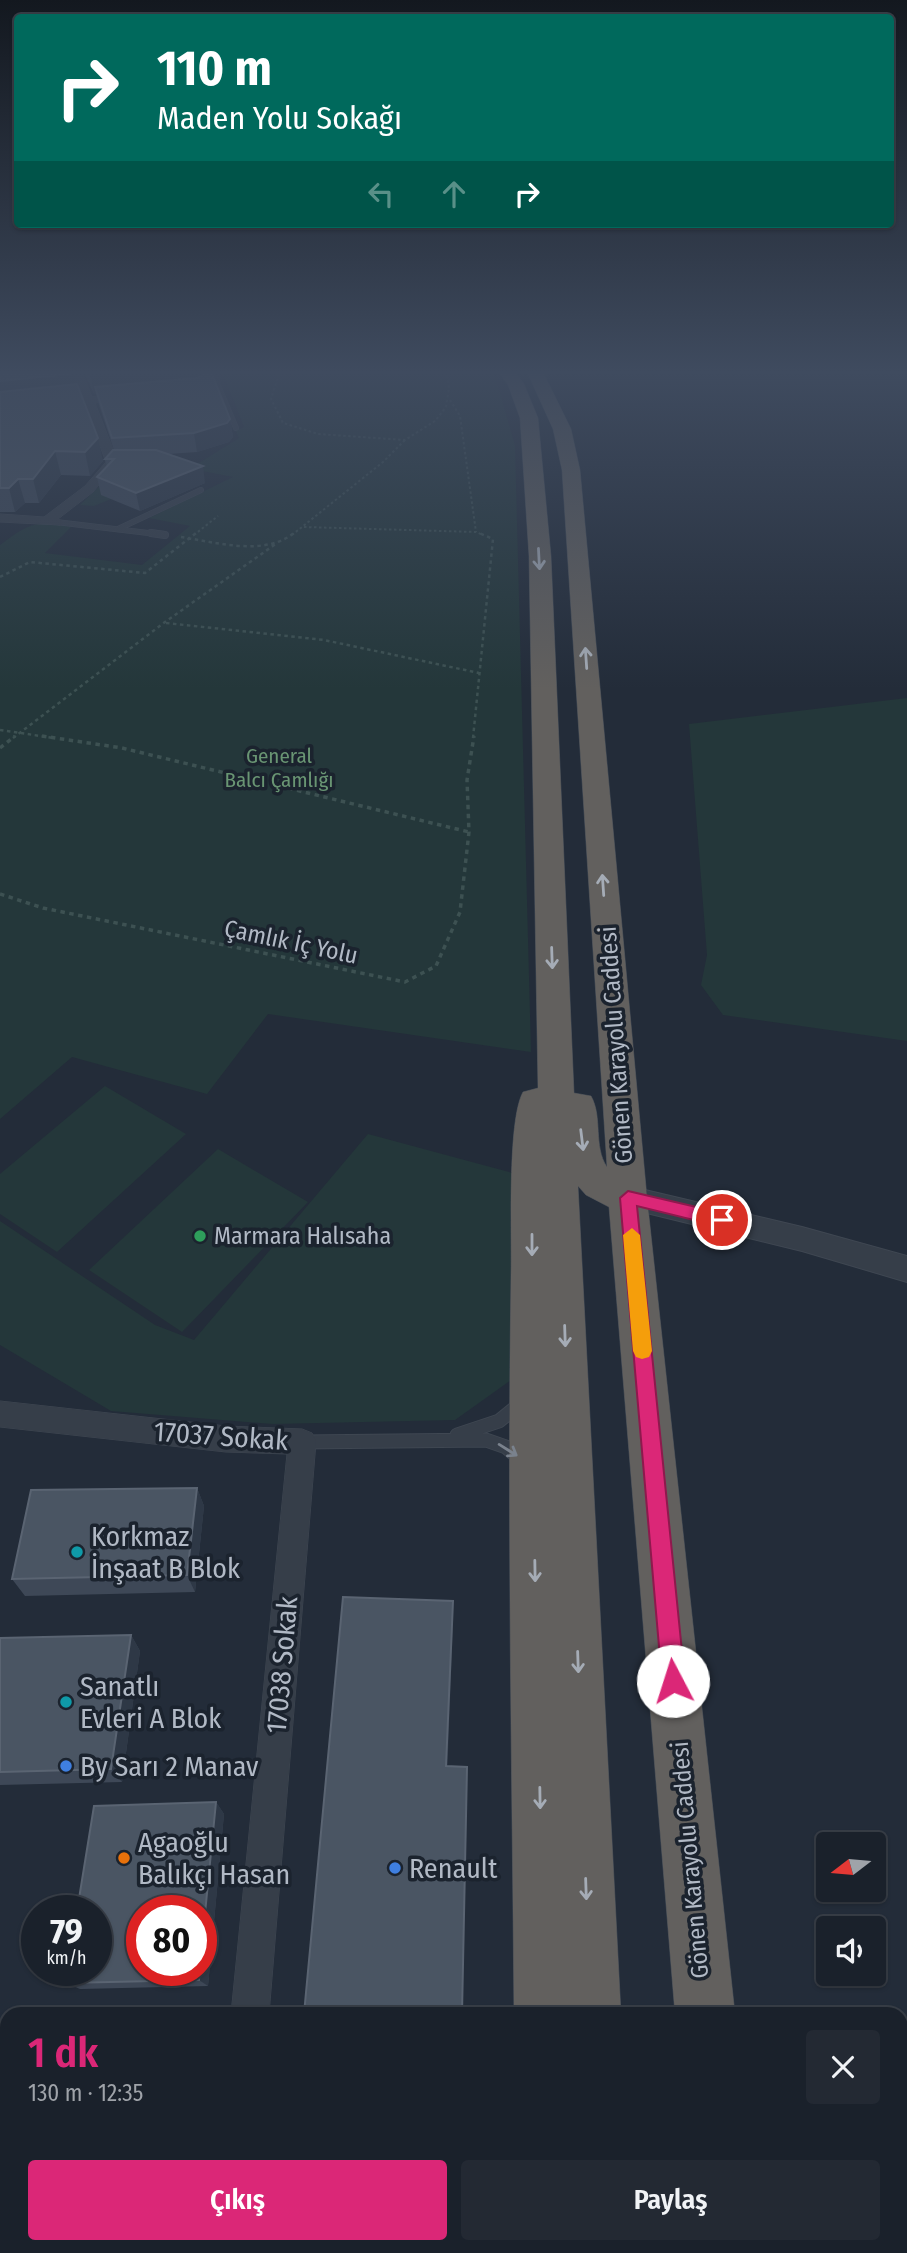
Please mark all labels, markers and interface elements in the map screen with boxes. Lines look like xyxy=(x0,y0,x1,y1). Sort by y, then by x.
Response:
text: 110 m xyxy=(157,39,272,98)
icon: right xyxy=(42,42,133,133)
text: Maden Yolu Sokağı xyxy=(157,99,402,137)
icon: left xyxy=(362,175,400,213)
icon: ahead xyxy=(435,175,473,213)
icon: right xyxy=(508,175,546,213)
one-way arrow xyxy=(533,547,546,570)
one-way arrow xyxy=(579,648,592,670)
park label: General Balcı Çamlığı xyxy=(224,743,334,793)
one-way arrow xyxy=(596,874,609,897)
street label: Çamlık İç Yolu xyxy=(222,914,360,970)
street label: Gönen Karayolu Caddesi xyxy=(594,925,638,1165)
one-way arrow xyxy=(545,946,559,969)
one-way arrow xyxy=(575,1128,588,1151)
pin xyxy=(692,1190,752,1250)
icon: arrive xyxy=(703,1201,741,1239)
place label: Marmara Halısaha xyxy=(214,1222,391,1250)
marker: Marmara Halısaha xyxy=(192,1228,208,1244)
one-way arrow xyxy=(525,1233,539,1256)
one-way arrow xyxy=(559,1325,572,1348)
street label: 17037 Sokak xyxy=(153,1415,290,1457)
one-way arrow xyxy=(498,1443,517,1458)
place label: Korkmaz İnşaat B Blok xyxy=(91,1520,241,1585)
marker: Korkmaz İnşaat B Blok xyxy=(69,1544,85,1560)
one-way arrow xyxy=(529,1559,542,1582)
street label: 17038 Sokak xyxy=(260,1594,305,1735)
position arrow xyxy=(636,1644,710,1718)
one-way arrow xyxy=(572,1650,585,1673)
place label: Sanatlı Evleri A Blok xyxy=(80,1670,222,1735)
marker: Sanatlı Evleri A Blok xyxy=(58,1694,74,1710)
street label: Gönen Karayolu Caddesi xyxy=(666,1740,714,1980)
place label: By Sarı 2 Manav xyxy=(80,1750,259,1783)
marker: By Sarı 2 Manav xyxy=(58,1758,74,1774)
one-way arrow xyxy=(533,1786,546,1809)
place label: Agaoğlu Balıkçı Hasan xyxy=(138,1826,290,1891)
north arrow xyxy=(816,1832,886,1902)
map controls xyxy=(816,1832,886,1986)
marker: Agaoğlu Balıkçı Hasan xyxy=(116,1850,132,1866)
place label: Renault xyxy=(409,1852,498,1885)
marker: Renault xyxy=(387,1860,403,1876)
one-way arrow xyxy=(580,1877,593,1900)
speed limit sign: 80 xyxy=(126,1895,217,1986)
text: 79 xyxy=(50,1910,83,1952)
button: sound xyxy=(816,1916,886,1986)
text: km/h xyxy=(46,1947,87,1969)
text: 1 dk xyxy=(28,2028,98,2078)
button: close xyxy=(806,2030,880,2104)
text: 130 m · 12:35 xyxy=(28,2079,143,2107)
button: Çıkış xyxy=(28,2160,447,2240)
button: Paylaş xyxy=(461,2160,880,2240)

